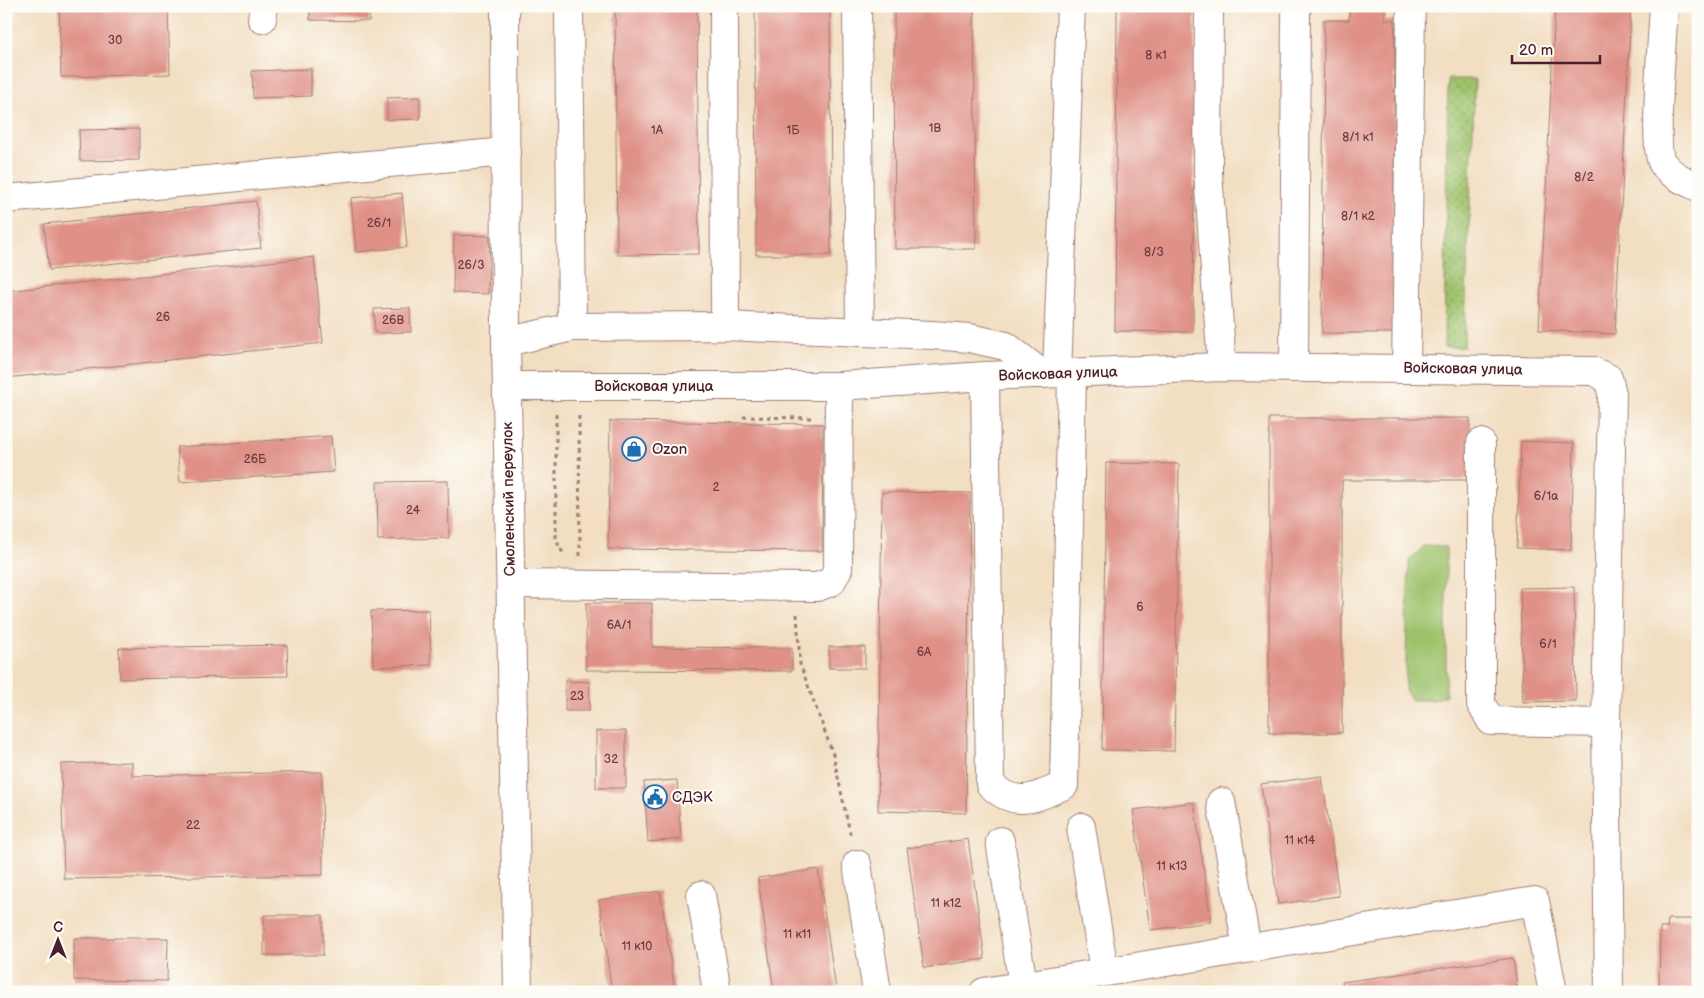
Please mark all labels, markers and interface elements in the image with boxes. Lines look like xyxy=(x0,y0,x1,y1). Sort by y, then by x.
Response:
scale bar xyxy=(1512,32,1599,64)
house number: 30 xyxy=(108,33,122,48)
text: 20 m xyxy=(1519,41,1553,60)
house number: 8 к1 xyxy=(1145,48,1167,63)
house number: 1В xyxy=(929,121,942,136)
house number: 1А xyxy=(651,123,664,138)
house number: 1Б xyxy=(787,123,800,138)
house number: 8/1 к1 xyxy=(1342,130,1374,145)
house number: 8/2 xyxy=(1574,170,1594,185)
house number: 8/1 к2 xyxy=(1341,209,1375,224)
house number: 26/1 xyxy=(367,216,391,231)
house number: 8/3 xyxy=(1144,245,1164,260)
house number: 26/3 xyxy=(457,258,485,273)
house number: 26 xyxy=(156,310,170,325)
house number: 26В xyxy=(382,313,404,328)
street label: Войсковая улица xyxy=(1403,358,1523,380)
street label: Войсковая улица xyxy=(998,362,1118,386)
street label: Войсковая улица xyxy=(594,377,714,396)
street label: Смоленский переулок xyxy=(498,422,520,576)
shop icon: Ozon xyxy=(621,436,647,462)
place label: Ozon xyxy=(652,440,687,459)
house number: 26Б xyxy=(244,452,267,467)
house number: 2 xyxy=(712,480,720,495)
house number: 6/1а xyxy=(1534,489,1558,504)
house number: 24 xyxy=(406,503,421,518)
house number: 6 xyxy=(1136,600,1144,615)
house number: 6А/1 xyxy=(607,618,631,633)
house number: 6/1 xyxy=(1539,637,1557,652)
house number: 6А xyxy=(917,645,932,660)
house number: 23 xyxy=(570,689,584,704)
house number: 32 xyxy=(604,752,618,767)
public building icon: СДЭК xyxy=(642,784,668,810)
place label: СДЭК xyxy=(672,788,713,807)
house number: 22 xyxy=(186,818,200,833)
house number: 11 к14 xyxy=(1285,833,1316,848)
house number: 11 к13 xyxy=(1157,859,1187,874)
house number: 11 к12 xyxy=(931,896,961,911)
north arrow xyxy=(32,916,82,966)
text: С xyxy=(53,919,63,936)
house number: 11 к11 xyxy=(783,927,811,942)
house number: 11 к10 xyxy=(622,939,652,954)

